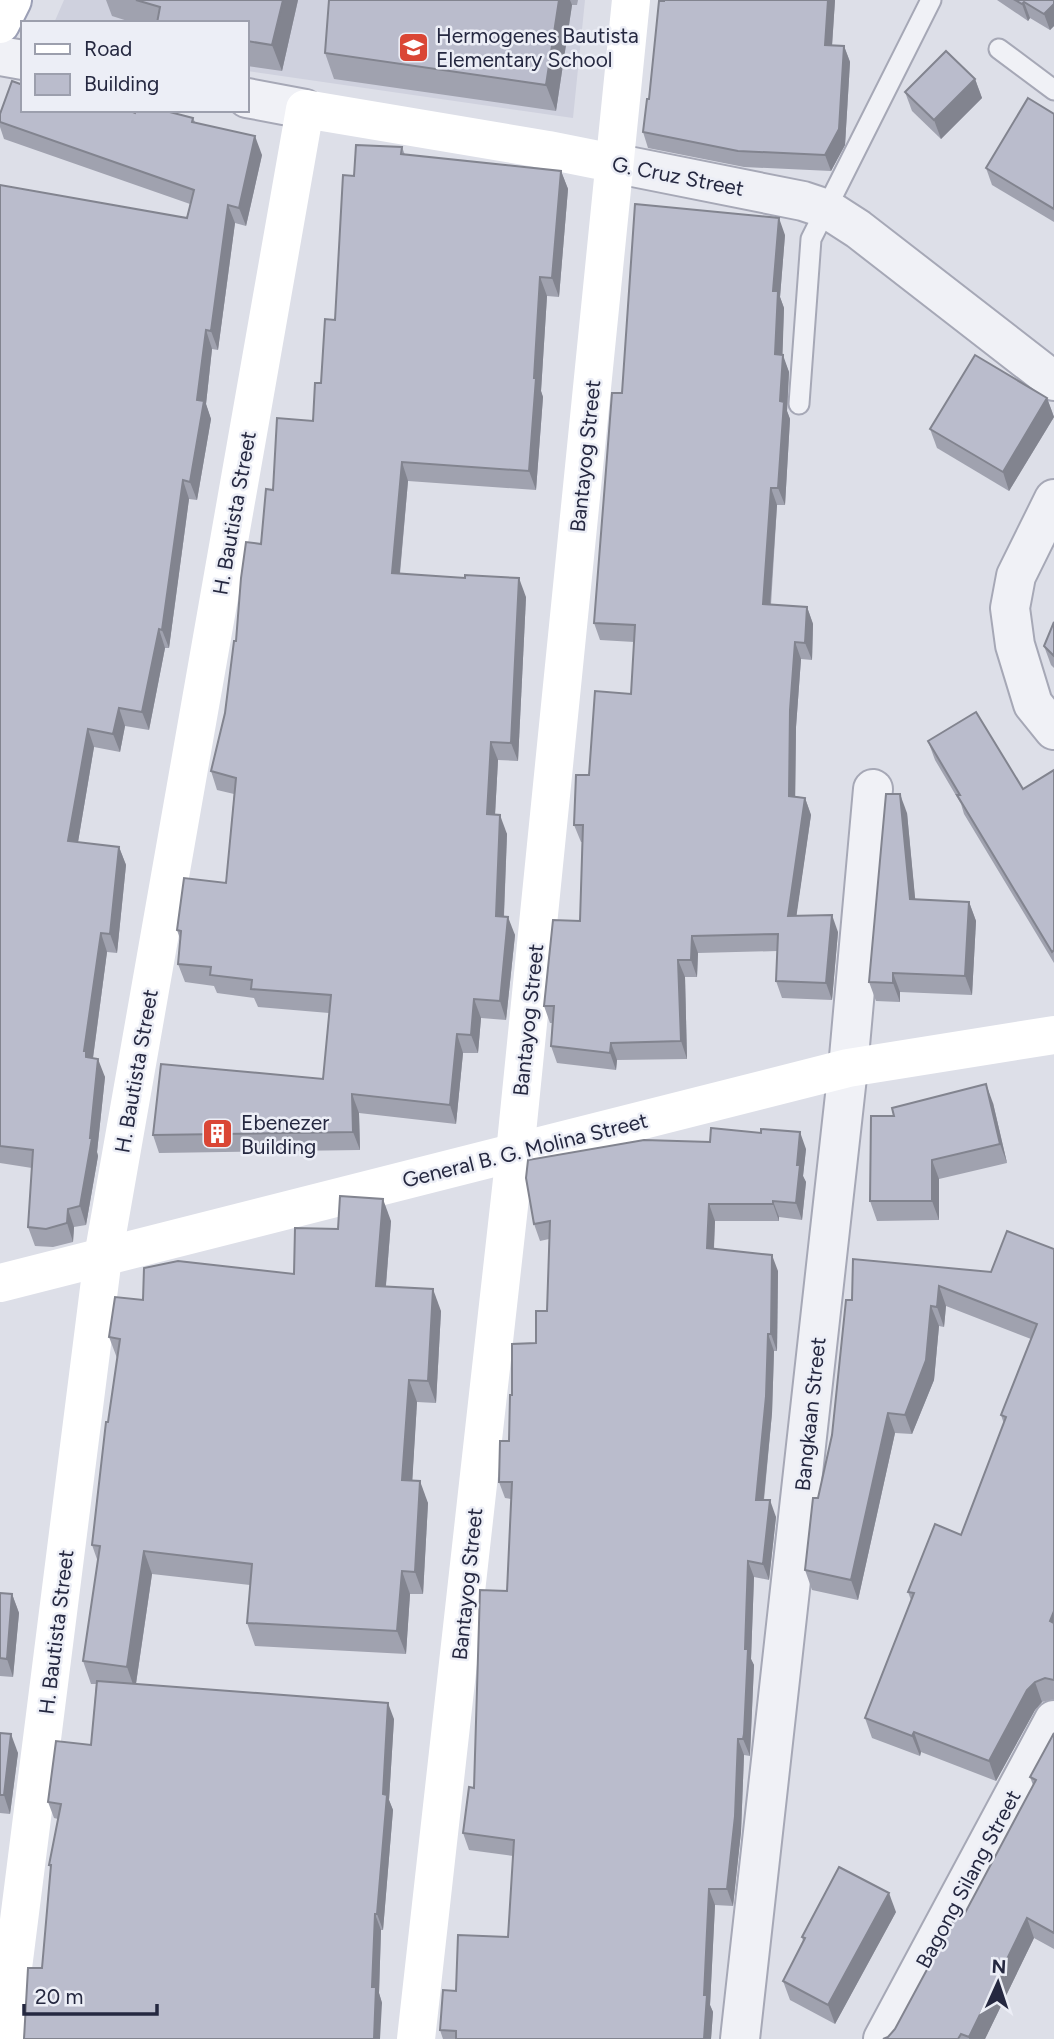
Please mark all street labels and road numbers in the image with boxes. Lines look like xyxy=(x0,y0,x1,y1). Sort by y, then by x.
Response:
street label: G. Cruz Street xyxy=(610,151,746,201)
street label: Bantayog Street xyxy=(565,379,605,533)
street label: H. Bautista Street xyxy=(207,429,261,597)
street label: Bantayog Street xyxy=(508,943,548,1097)
street label: H. Bautista Street xyxy=(109,987,163,1155)
street label: General B. G. Molina Street xyxy=(400,1107,650,1193)
street label: Bangkaan Street xyxy=(789,1336,831,1492)
street label: Bantayog Street xyxy=(447,1507,487,1661)
street label: H. Bautista Street xyxy=(33,1548,79,1716)
street label: Bagong Silang Street xyxy=(910,1785,1026,1972)

